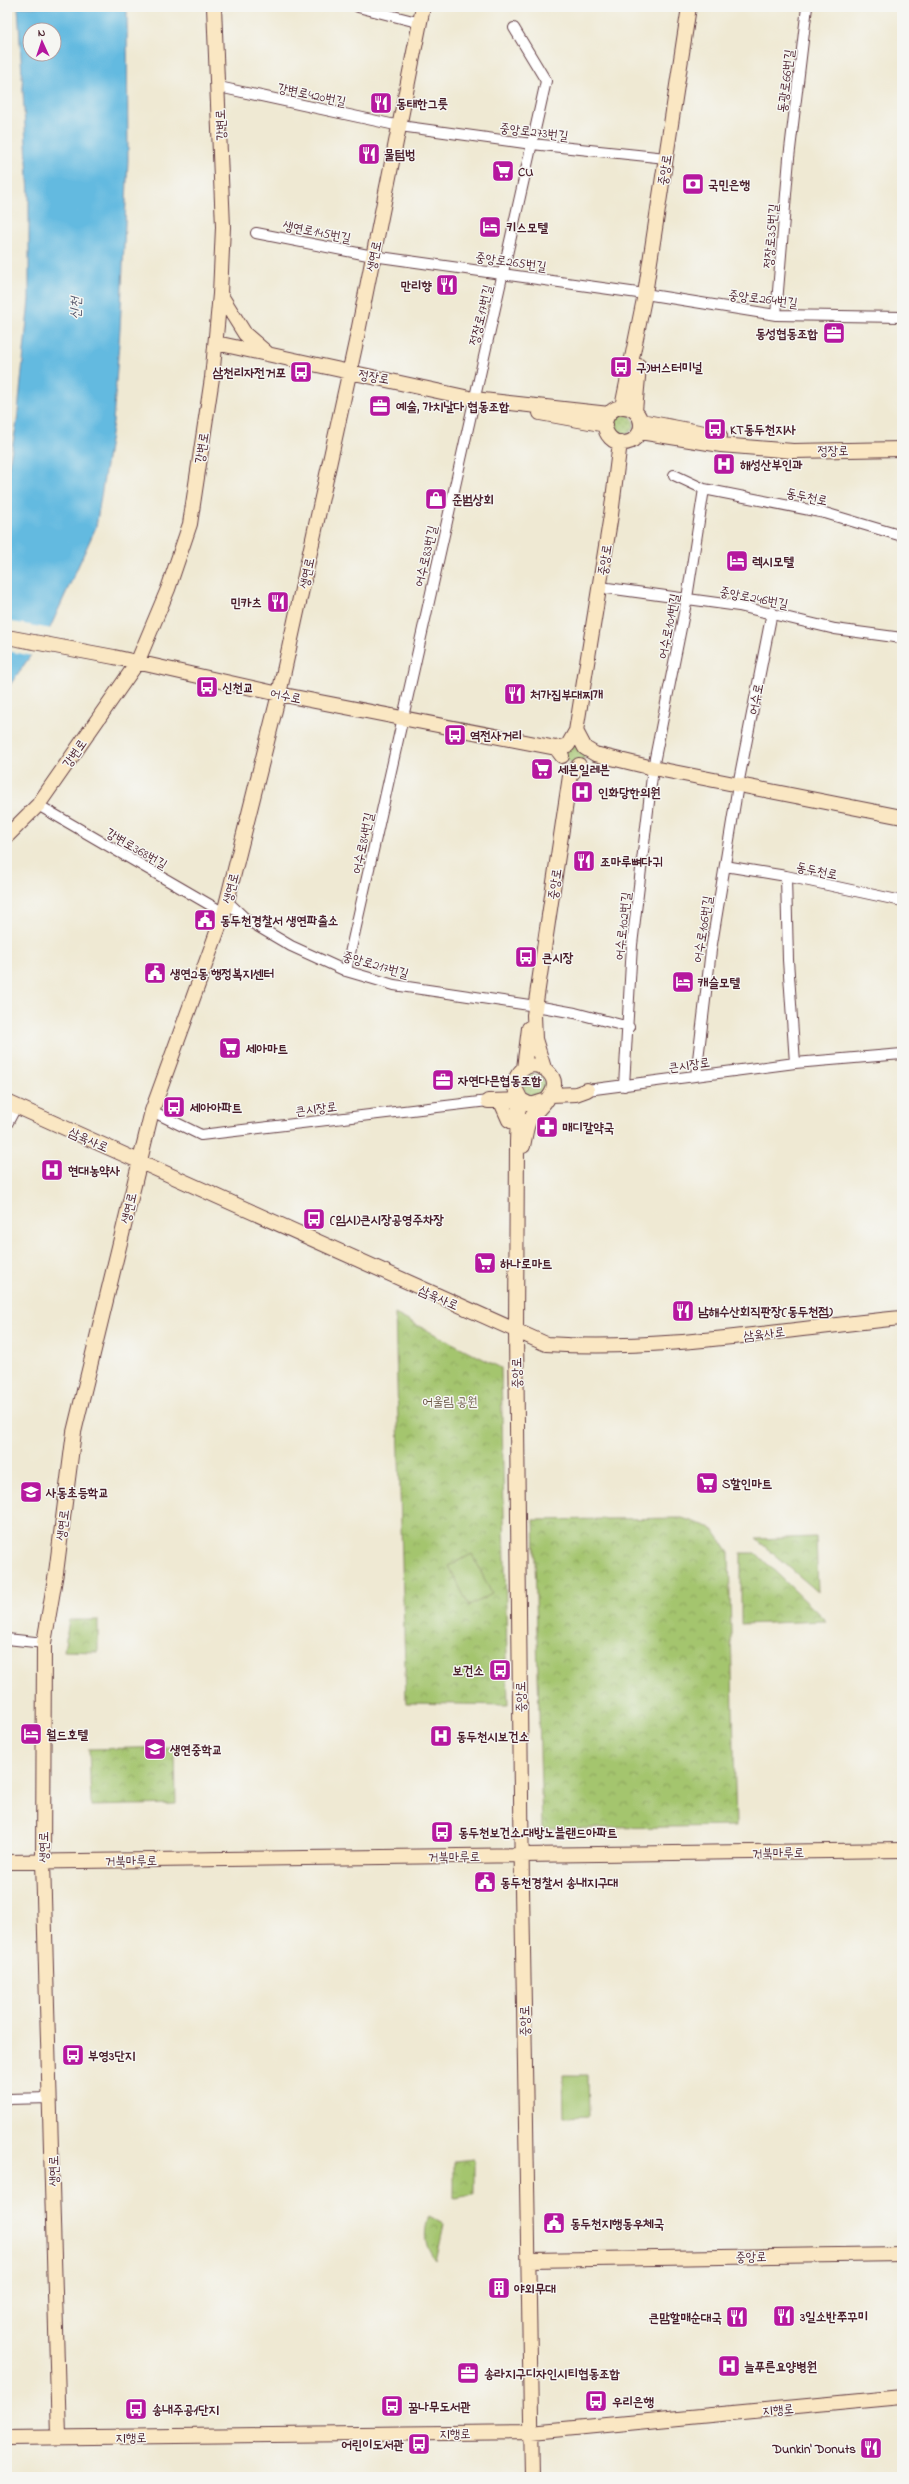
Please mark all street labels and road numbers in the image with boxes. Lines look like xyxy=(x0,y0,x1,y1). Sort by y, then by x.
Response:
street label: 동광로66번길 xyxy=(773,48,800,114)
street label: 강변로420번길 xyxy=(276,79,348,112)
street label: 강변로 xyxy=(211,109,232,141)
street label: 중앙로273번길 xyxy=(498,119,569,146)
street label: 중앙로 xyxy=(654,153,677,187)
street label: 정장로35번길 xyxy=(759,203,784,269)
street label: 생연로145번길 xyxy=(281,217,353,248)
street label: 생연로 xyxy=(362,239,387,274)
street label: 중앙로265번길 xyxy=(474,248,548,277)
street label: 정장로17번길 xyxy=(465,283,498,348)
street label: 중앙로264번길 xyxy=(727,286,799,313)
street label: 정장로 xyxy=(357,365,391,390)
street label: 강변로 xyxy=(191,431,214,465)
street label: 정장로 xyxy=(817,442,849,461)
street label: 동두천로 xyxy=(784,484,829,511)
street label: 어수로83번길 xyxy=(410,524,443,589)
street label: 중앙로 xyxy=(594,543,617,577)
street label: 생연로 xyxy=(295,556,320,591)
street label: 중앙로246번길 xyxy=(718,582,790,614)
street label: 어수로101번길 xyxy=(654,592,685,661)
street label: 어수로 xyxy=(744,682,769,717)
street label: 어수로 xyxy=(268,684,303,709)
street label: 강변로 xyxy=(58,736,92,772)
street label: 어수로84번길 xyxy=(348,811,379,876)
street label: 강변로368번길 xyxy=(102,824,171,875)
street label: 동두천로 xyxy=(794,858,839,885)
street label: 중앙로 xyxy=(544,867,567,901)
street label: 생연로 xyxy=(218,871,244,906)
street label: 어수로102번길 xyxy=(610,891,637,961)
street label: 어수로106번길 xyxy=(689,894,718,964)
street label: 중앙로217번길 xyxy=(340,947,411,984)
street label: 큰시장로 xyxy=(667,1053,711,1078)
street label: 큰시장로 xyxy=(294,1098,338,1121)
street label: 삼육사로 xyxy=(65,1123,111,1158)
street label: 생연로 xyxy=(117,1191,142,1226)
street label: 삼육사로 xyxy=(415,1281,461,1316)
street label: 삼육사로 xyxy=(742,1323,786,1346)
street label: 중앙로 xyxy=(508,1357,527,1389)
street label: 생연로 xyxy=(52,1508,75,1542)
street label: 중앙로 xyxy=(512,1681,531,1713)
street label: 생연로 xyxy=(35,1831,54,1863)
street label: 거북마루로 xyxy=(752,1844,804,1863)
street label: 거북마루로 xyxy=(428,1848,480,1867)
street label: 거북마루로 xyxy=(105,1852,157,1871)
street label: 중앙로 xyxy=(516,2005,535,2037)
street label: 생연로 xyxy=(45,2155,64,2187)
street label: 중앙로 xyxy=(735,2248,767,2267)
street label: 지행로 xyxy=(762,2400,795,2421)
street label: 지행로 xyxy=(439,2425,471,2444)
street label: 지행로 xyxy=(115,2429,147,2448)

